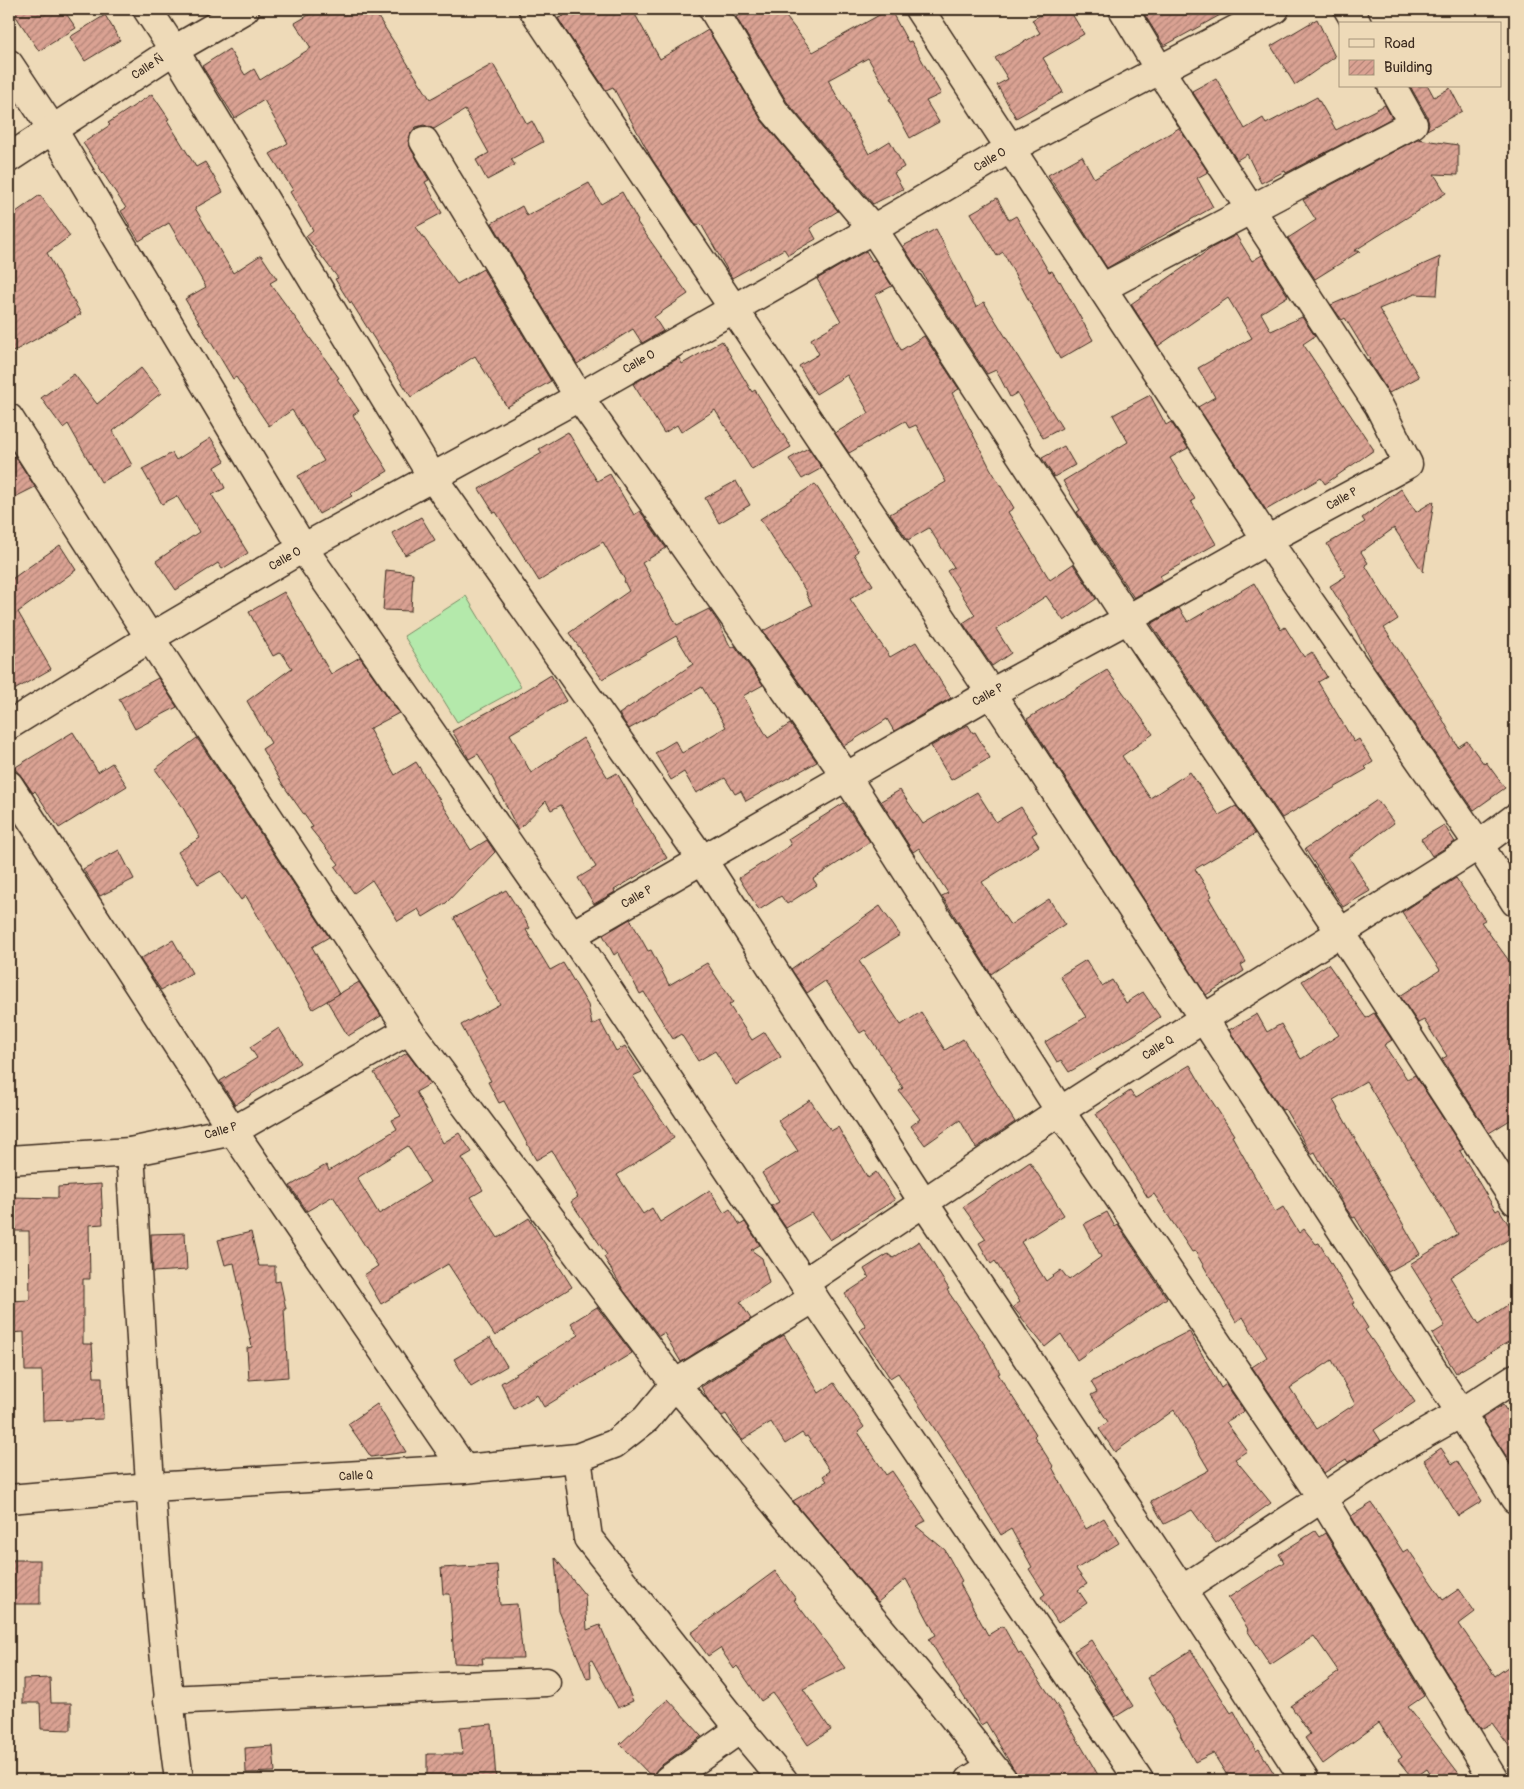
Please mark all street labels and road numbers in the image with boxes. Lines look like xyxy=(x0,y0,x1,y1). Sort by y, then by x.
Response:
street label: Calle Ñ xyxy=(128,50,167,83)
street label: Calle O xyxy=(971,144,1009,175)
street label: Calle O xyxy=(620,347,658,377)
street label: Calle P xyxy=(1324,484,1361,514)
street label: Calle O xyxy=(266,544,304,574)
street label: Calle P xyxy=(970,680,1007,710)
street label: Calle P xyxy=(619,882,656,912)
street label: Calle Q xyxy=(1139,1032,1177,1064)
street label: Calle P xyxy=(203,1119,240,1143)
street label: Calle Q xyxy=(338,1468,374,1484)

